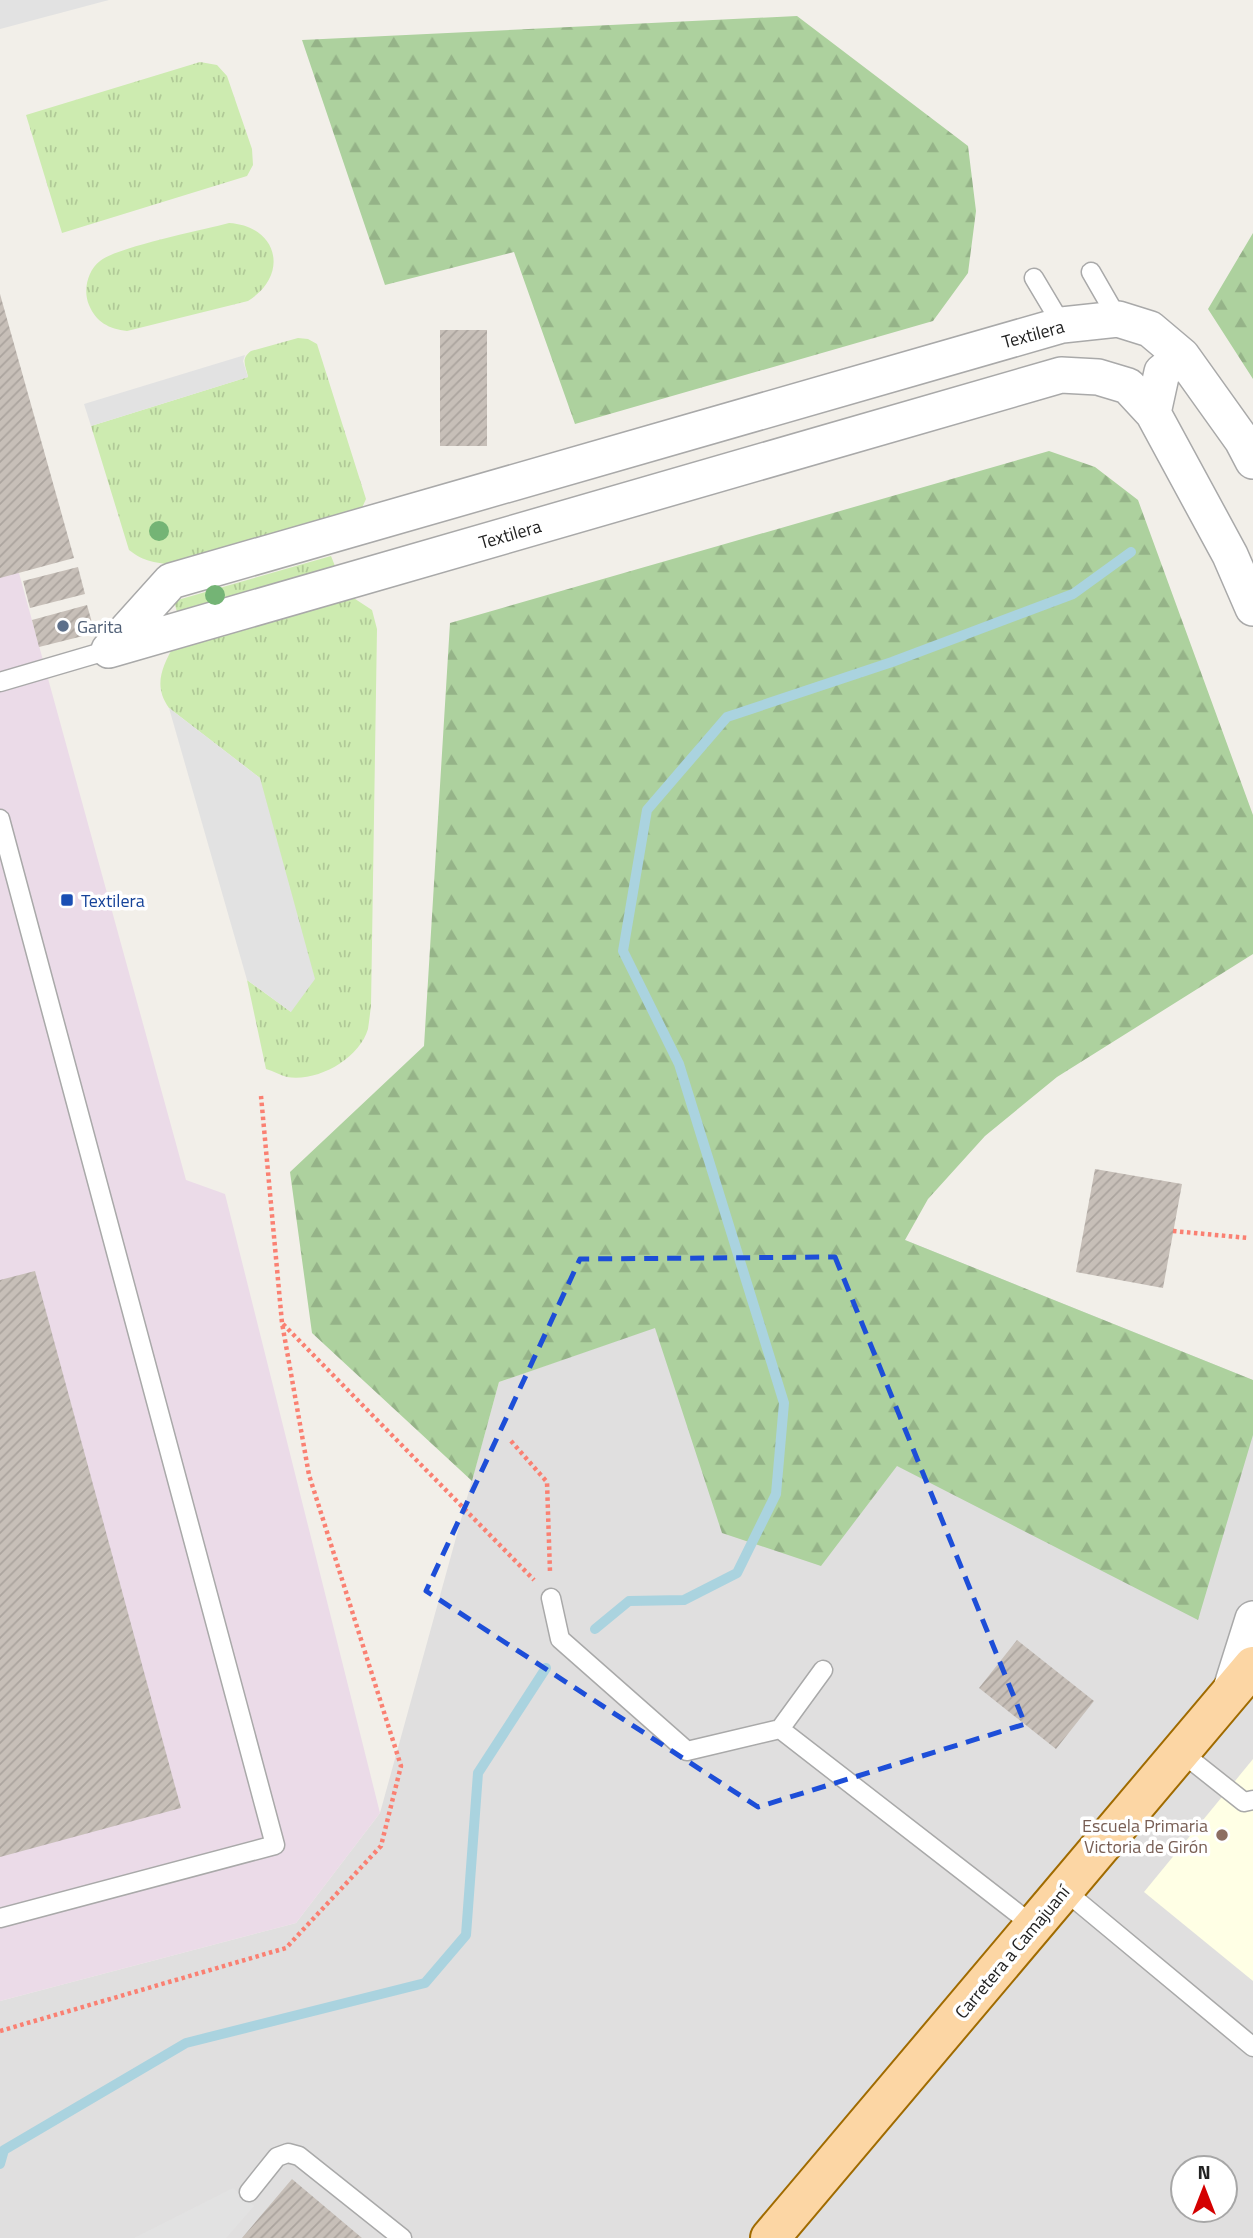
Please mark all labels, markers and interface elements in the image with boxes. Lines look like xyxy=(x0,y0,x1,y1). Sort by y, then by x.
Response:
street label: Textilera xyxy=(999,313,1067,355)
street label: Textilera xyxy=(476,512,544,556)
place label: Garita xyxy=(77,613,123,640)
marker: Garita xyxy=(55,618,71,634)
place label: Textilera xyxy=(81,887,145,914)
marker: Textilera xyxy=(59,892,75,908)
place label: Escuela Primaria Victoria de Girón xyxy=(1082,1812,1208,1860)
marker: Escuela Primaria Victoria de Girón xyxy=(1214,1827,1230,1843)
street label: Carretera a Camajuaní xyxy=(948,1878,1077,2025)
north arrow xyxy=(1169,2154,1239,2224)
text: N xyxy=(1197,2157,1211,2186)

